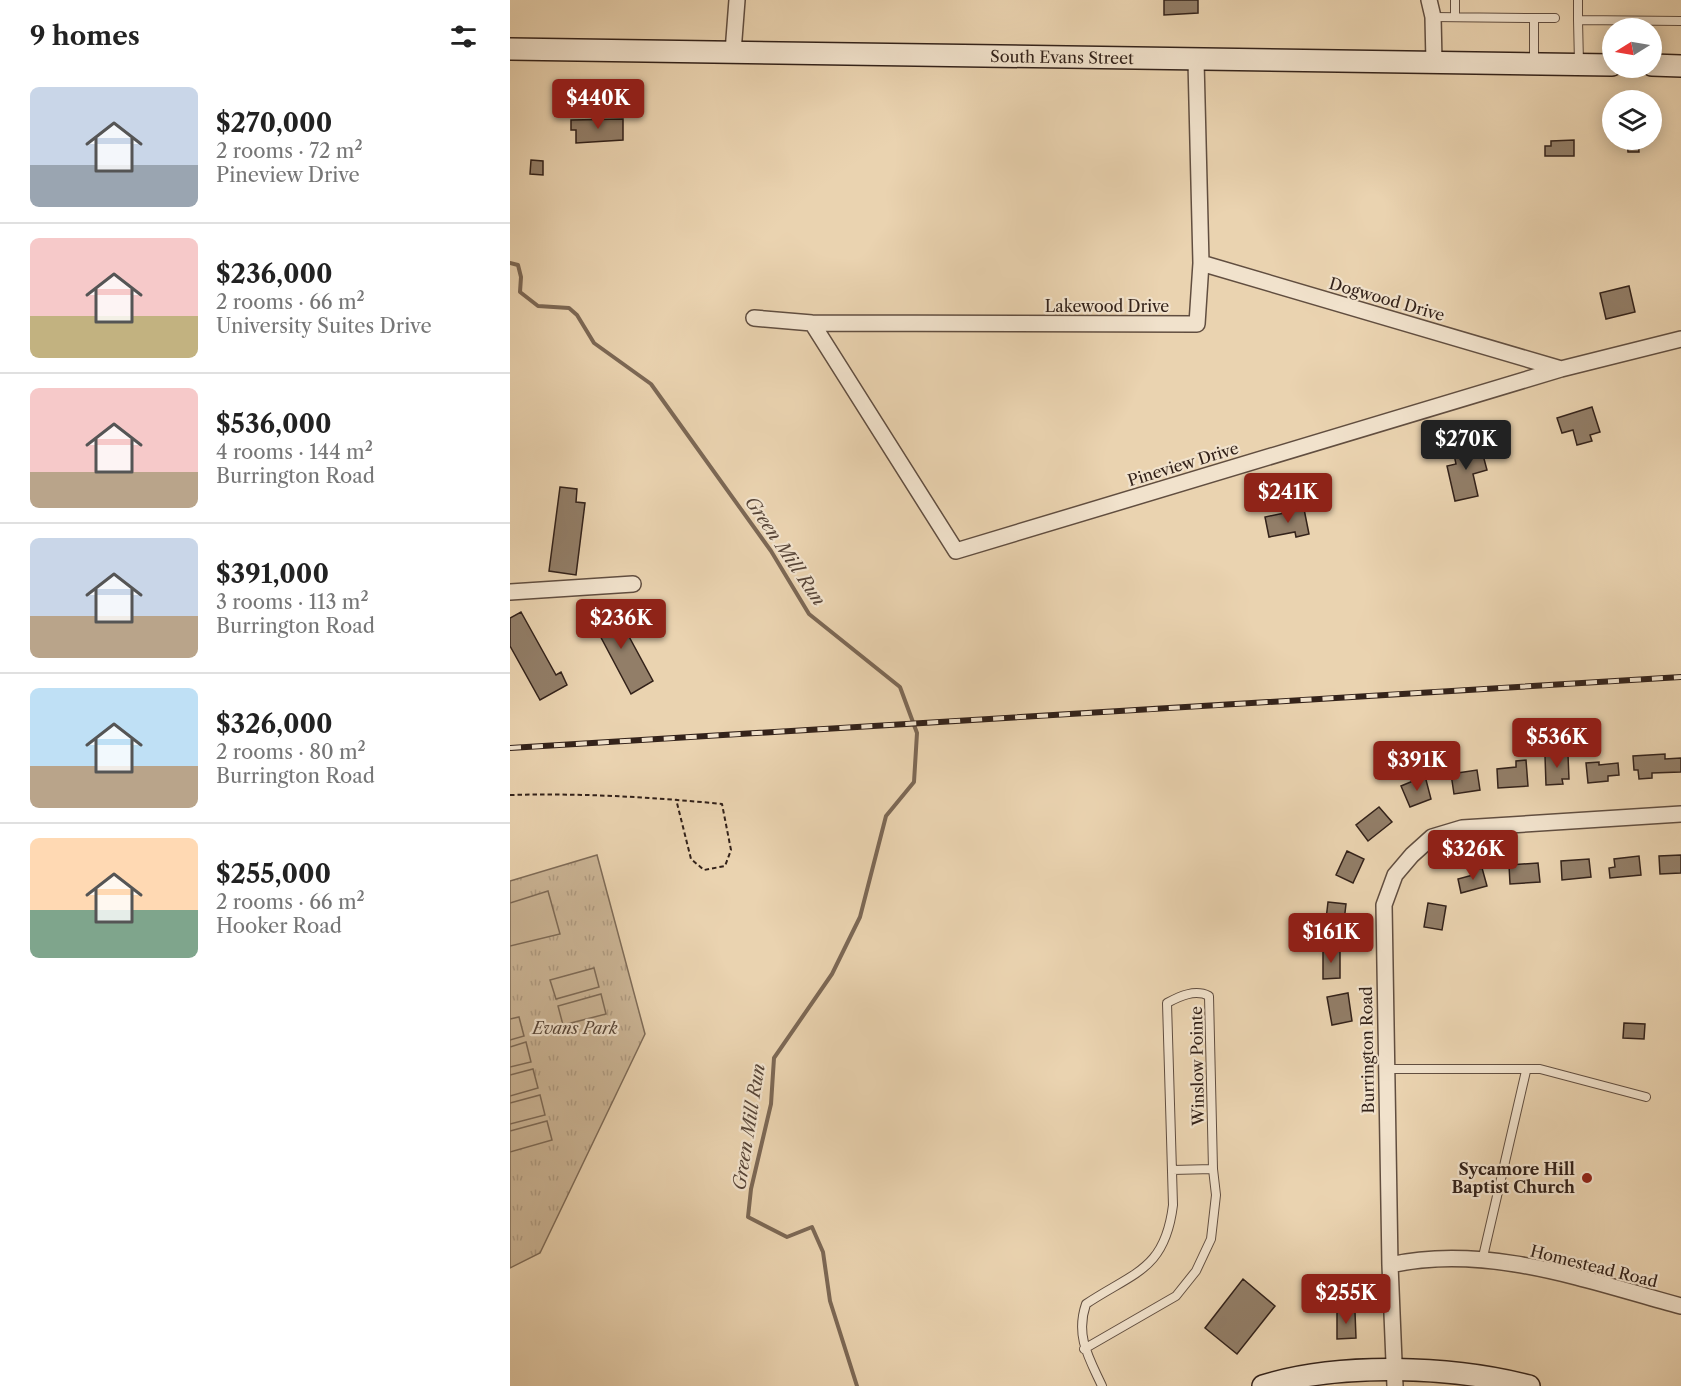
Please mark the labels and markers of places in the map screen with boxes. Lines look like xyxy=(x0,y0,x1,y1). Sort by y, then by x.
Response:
pin: $440K xyxy=(556,79,640,130)
pin: $270K xyxy=(1424,420,1508,471)
pin: $241K xyxy=(1246,473,1330,524)
pin: $236K xyxy=(579,599,663,650)
pin: $536K xyxy=(1515,718,1599,769)
pin: $391K xyxy=(1375,741,1459,792)
pin: $326K xyxy=(1431,830,1515,881)
pin: $161K xyxy=(1289,913,1373,964)
place label: Sycamore Hill Baptist Church xyxy=(1451,1159,1575,1197)
marker: Sycamore Hill Baptist Church xyxy=(1580,1171,1594,1185)
pin: $255K xyxy=(1304,1274,1388,1325)

